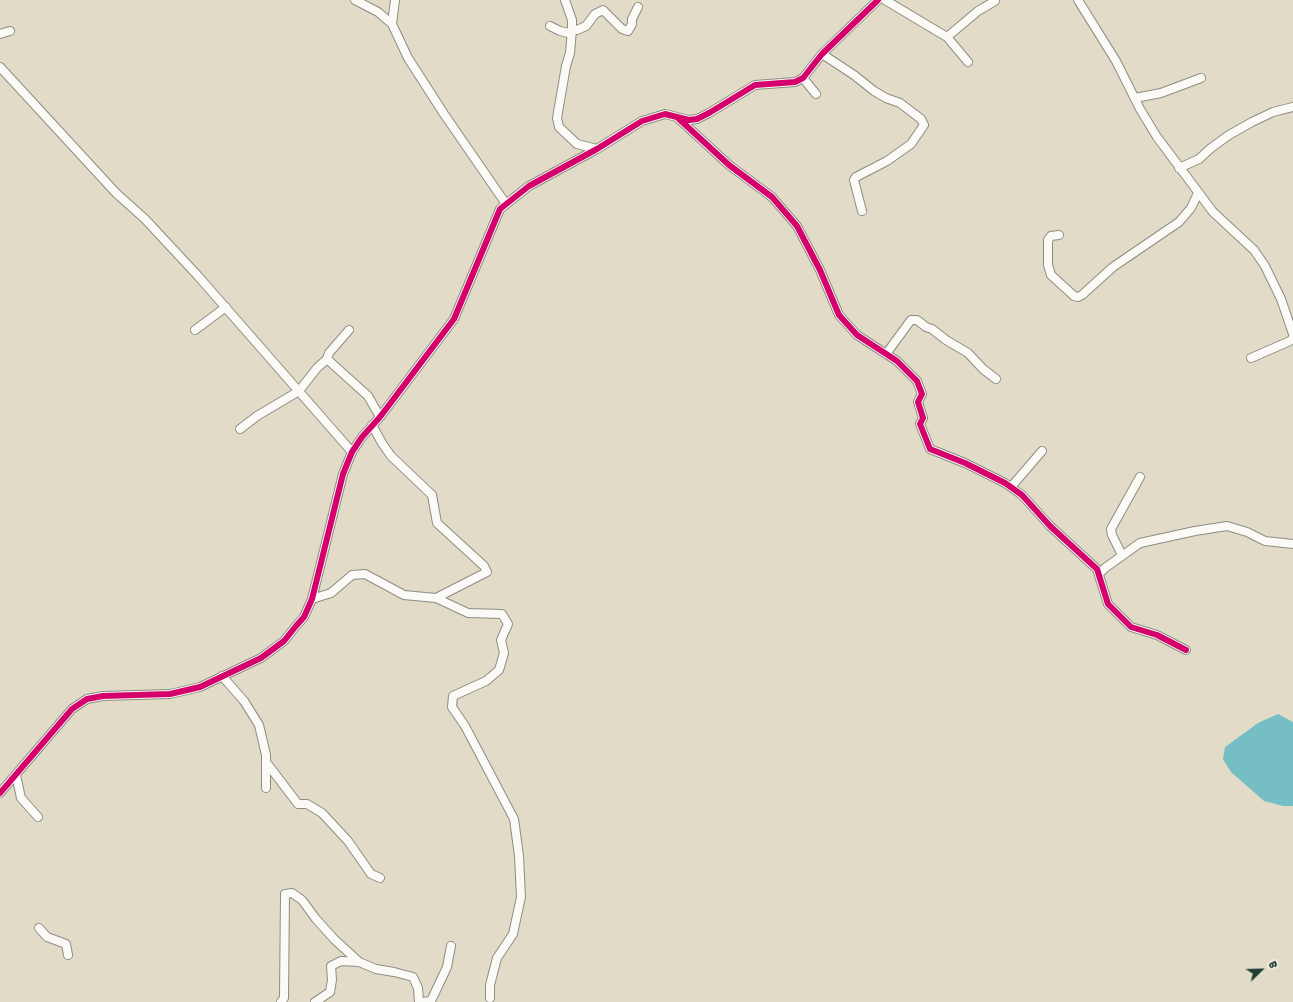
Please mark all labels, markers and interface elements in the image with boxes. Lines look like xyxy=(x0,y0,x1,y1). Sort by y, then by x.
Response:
north arrow xyxy=(1241,950,1281,990)
text: B xyxy=(1264,959,1281,971)

